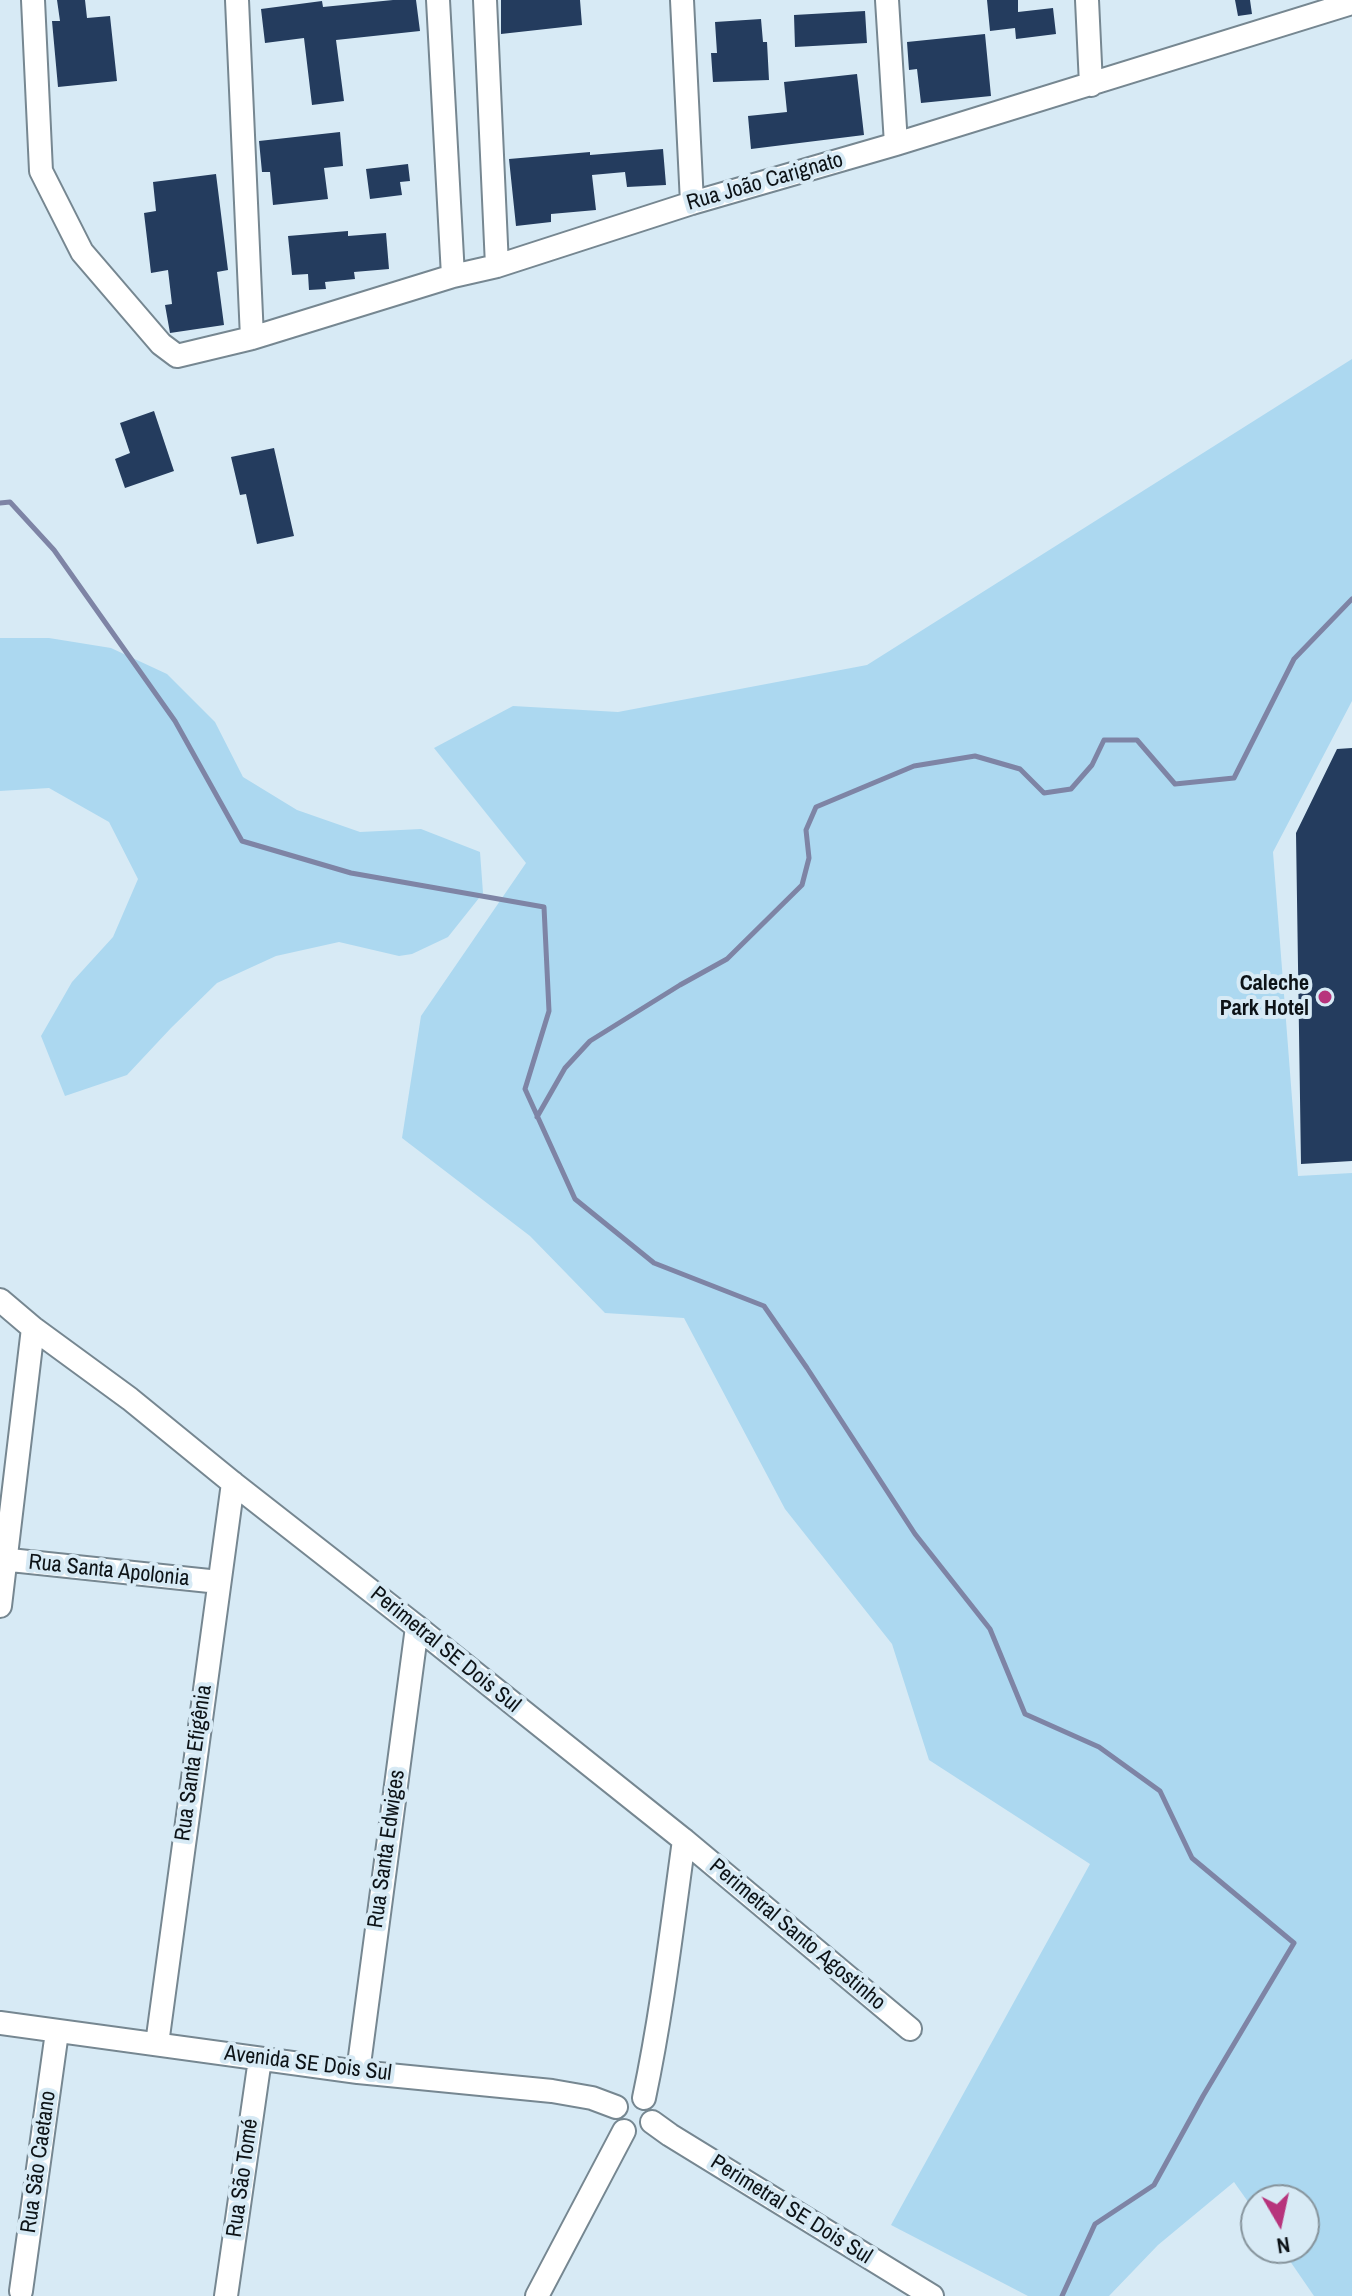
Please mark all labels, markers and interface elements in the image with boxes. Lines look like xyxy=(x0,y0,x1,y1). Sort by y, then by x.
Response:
street label: Rua João Carignato xyxy=(684,147,846,217)
place label: Caleche Park Hotel xyxy=(1220,971,1309,1022)
marker: Caleche Park Hotel xyxy=(1316,988,1334,1006)
street label: Rua Santa Apolonia xyxy=(27,1549,191,1593)
street label: Perimetral SE Dois Sul xyxy=(365,1581,525,1719)
street label: Rua Santa Efigênia xyxy=(170,1683,218,1843)
street label: Rua Santa Edwiges xyxy=(363,1768,411,1930)
street label: Perimetral Santo Agostinho xyxy=(704,1854,890,2016)
street label: Avenida SE Dois Sul xyxy=(223,2041,393,2087)
street label: Rua São Caetano xyxy=(16,2089,62,2235)
street label: Rua São Tomé xyxy=(222,2117,264,2239)
street label: Perimetral SE Dois Sul xyxy=(705,2150,877,2270)
north arrow xyxy=(1240,2184,1320,2264)
text: N xyxy=(1275,2230,1292,2262)

